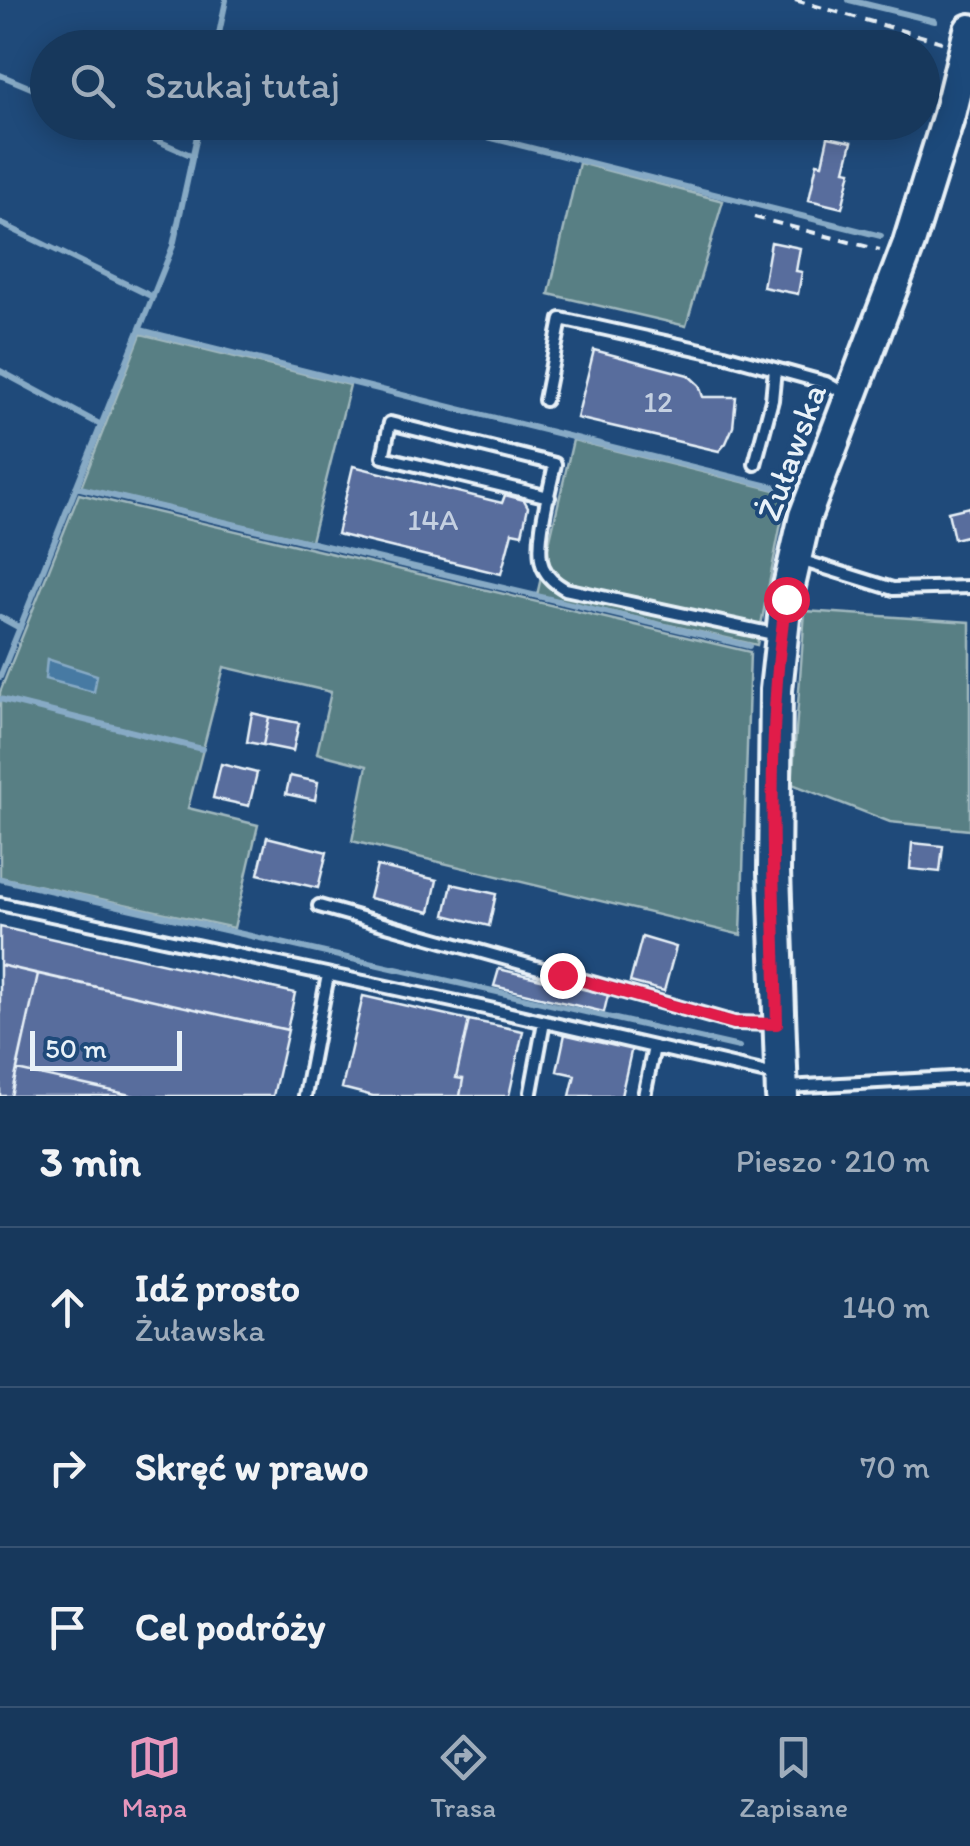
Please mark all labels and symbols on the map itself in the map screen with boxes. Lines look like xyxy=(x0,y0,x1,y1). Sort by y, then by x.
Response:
street label: Żuławska xyxy=(747,378,835,526)
house number: 12 xyxy=(643,383,673,420)
house number: 14A xyxy=(407,501,459,538)
route start xyxy=(764,577,810,623)
route end xyxy=(540,953,586,999)
scale bar xyxy=(30,1026,182,1070)

